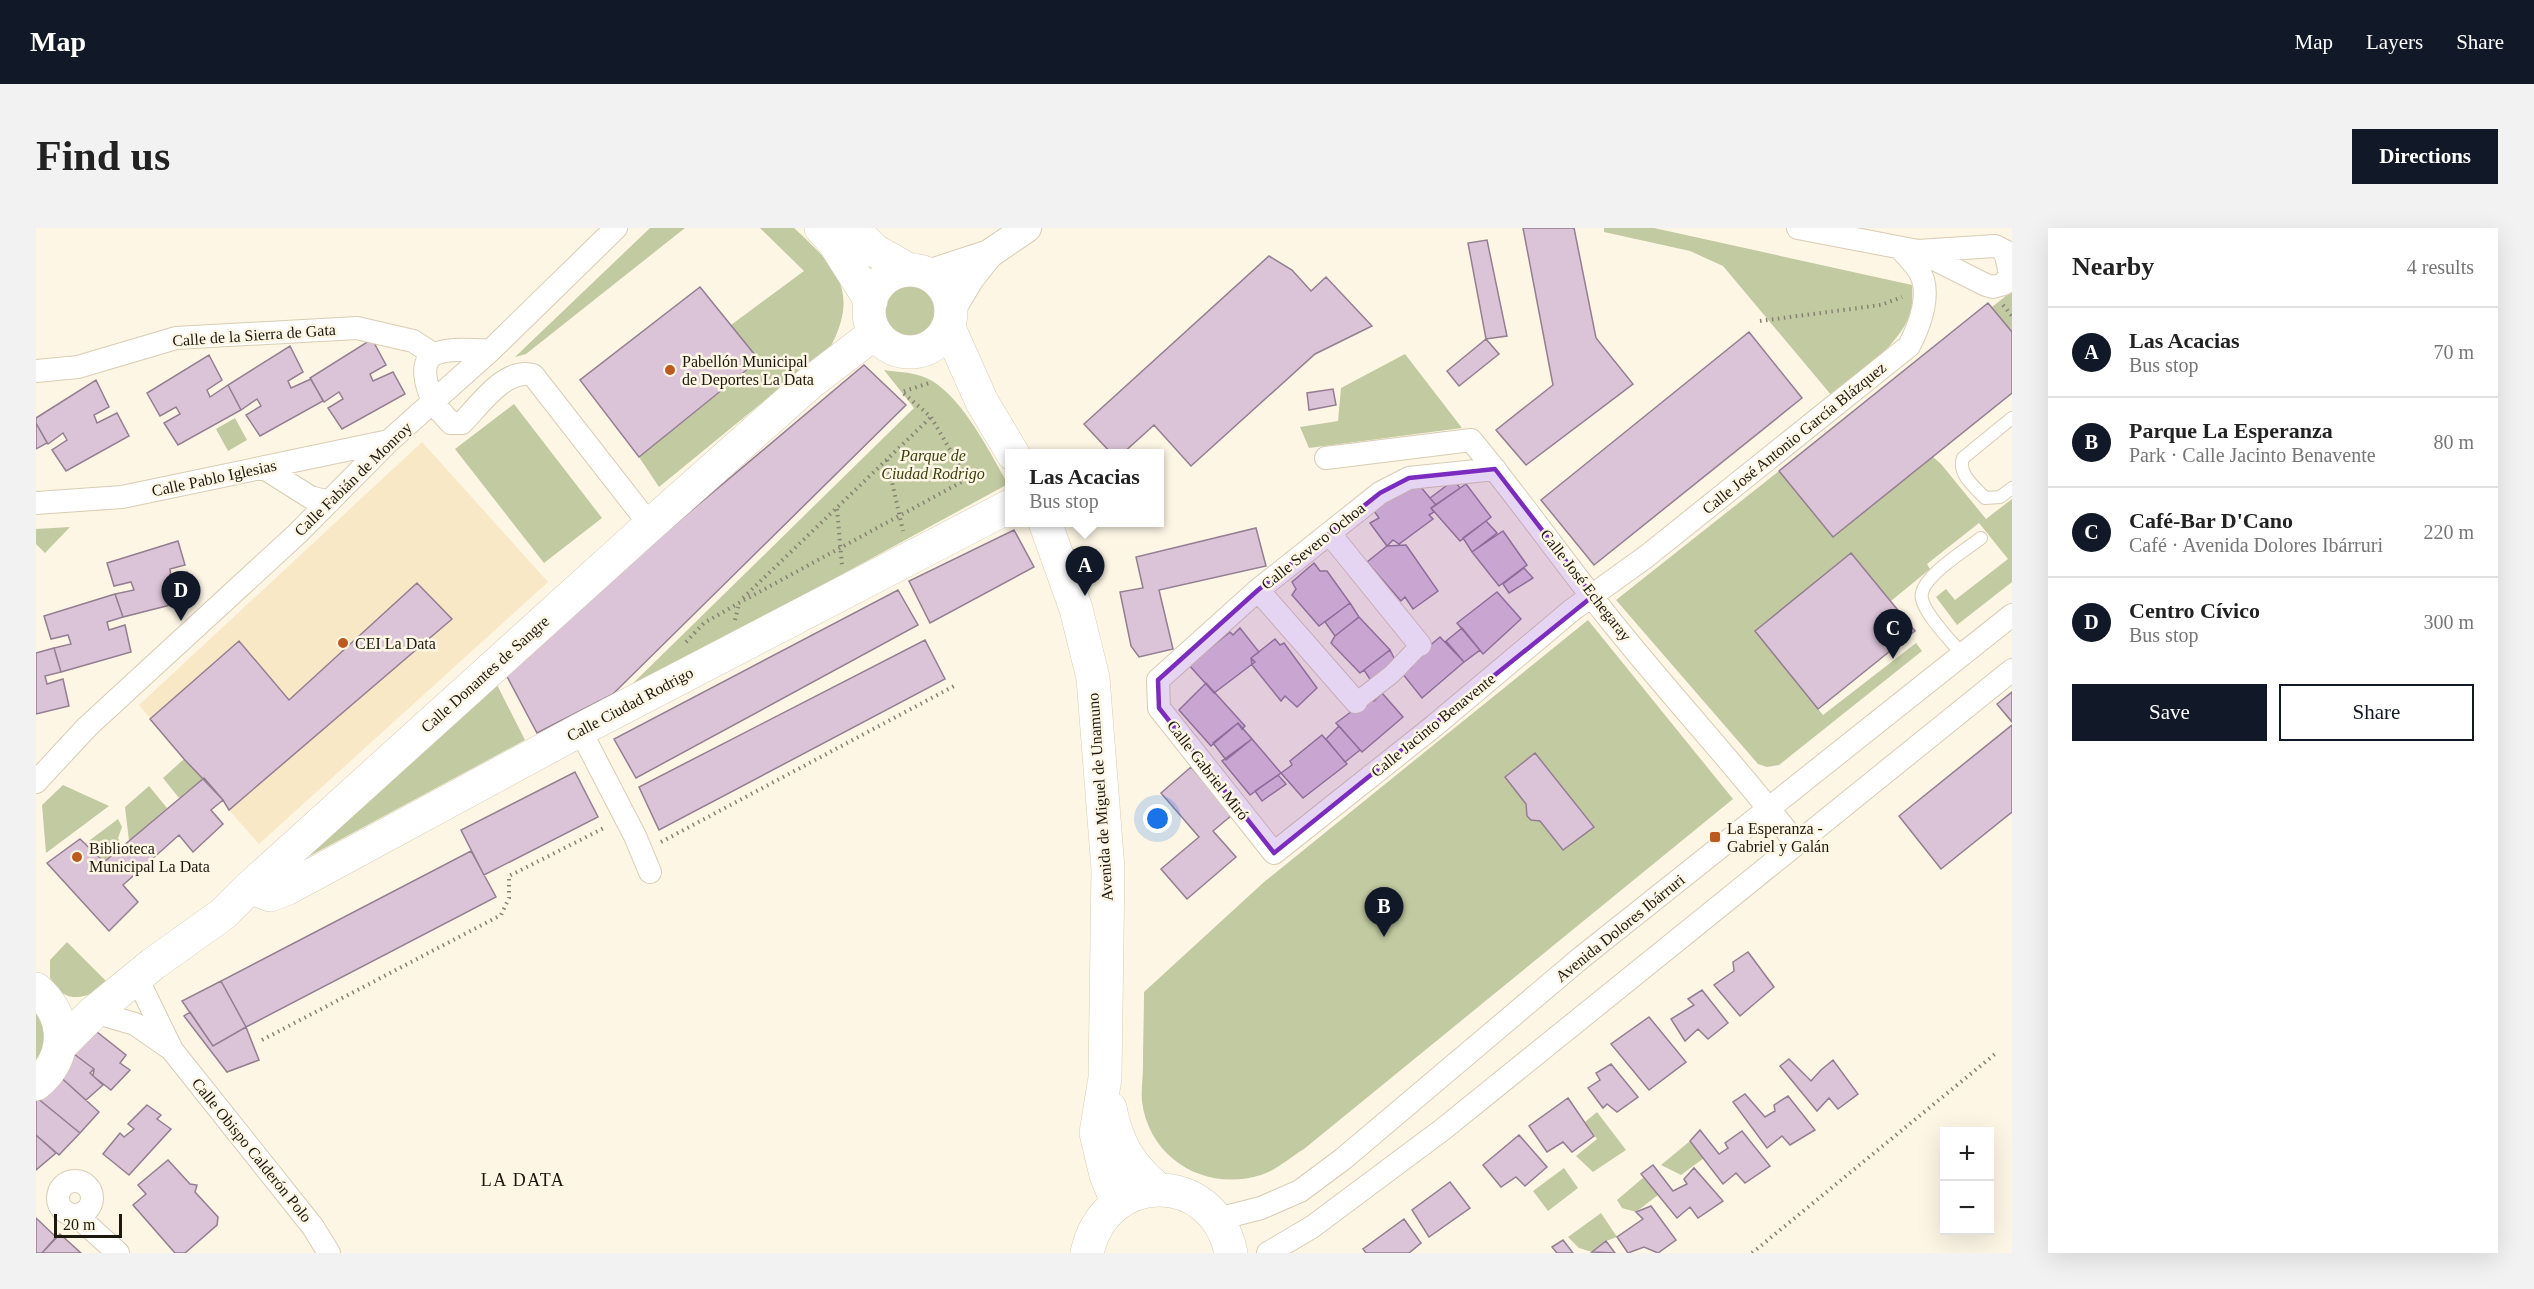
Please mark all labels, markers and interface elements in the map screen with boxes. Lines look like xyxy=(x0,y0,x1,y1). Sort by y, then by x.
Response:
text: Map xyxy=(30,26,86,57)
text: Map xyxy=(2295,30,2333,54)
text: Layers xyxy=(2366,30,2423,54)
text: Share xyxy=(2456,30,2504,54)
button: Directions xyxy=(2352,129,2498,184)
text: Find us xyxy=(36,133,170,179)
text: Nearby xyxy=(2072,252,2154,281)
text: 4 results xyxy=(2407,256,2474,278)
street label: Calle de la Sierra de Gata xyxy=(172,321,336,349)
text: Las Acacias xyxy=(2129,328,2240,353)
text: A xyxy=(2084,341,2099,363)
text: 70 m xyxy=(2433,341,2474,363)
place label: Pabellón Municipal de Deportes La Data xyxy=(682,353,814,389)
text: Bus stop xyxy=(2129,354,2198,376)
street label: Calle José Antonio García Blázquez xyxy=(1699,359,1890,518)
marker: Pabellón Municipal de Deportes La Data xyxy=(663,363,677,377)
text: Parque La Esperanza xyxy=(2129,418,2333,443)
street label: Calle Fabián de Monroy xyxy=(291,419,416,540)
text: B xyxy=(2085,431,2098,453)
text: 80 m xyxy=(2433,431,2474,453)
text: Park · Calle Jacinto Benavente xyxy=(2129,444,2376,466)
park label: Parque de Ciudad Rodrigo xyxy=(881,447,985,483)
popup xyxy=(1005,449,1164,527)
street label: Calle Pablo Iglesias xyxy=(150,456,278,501)
text: Las Acacias xyxy=(1029,464,1140,489)
text: Bus stop xyxy=(1029,490,1099,512)
street label: Calle Severo Ochoa xyxy=(1258,499,1368,593)
text: Café-Bar D'Cano xyxy=(2129,508,2293,533)
text: C xyxy=(2084,521,2099,543)
text: 220 m xyxy=(2423,521,2474,543)
street label: Calle José Echegaray xyxy=(1536,526,1635,645)
text: Café · Avenida Dolores Ibárruri xyxy=(2129,534,2383,556)
pin: A xyxy=(1066,546,1104,596)
pin: D xyxy=(162,572,200,621)
text: Centro Cívico xyxy=(2129,598,2260,623)
pin: C xyxy=(1874,610,1912,659)
text: D xyxy=(2084,611,2099,633)
text: 300 m xyxy=(2423,611,2474,633)
street label: Calle Donantes de Sangre xyxy=(418,612,553,737)
text: Bus stop xyxy=(2129,624,2198,646)
place label: CEI La Data xyxy=(355,635,436,652)
marker: CEI La Data xyxy=(336,636,350,650)
street label: Calle Ciudad Rodrigo xyxy=(564,664,696,745)
street label: Calle Jacinto Benavente xyxy=(1368,670,1498,780)
button: Save xyxy=(2072,684,2267,741)
button: Share xyxy=(2279,684,2474,741)
street label: Avenida de Miguel de Unamuno xyxy=(1084,692,1117,902)
street label: Calle Gabriel Miró xyxy=(1164,717,1252,823)
your location xyxy=(1143,804,1172,833)
place label: La Esperanza - Gabriel y Galán xyxy=(1727,820,1829,856)
marker: La Esperanza - Gabriel y Galán xyxy=(1708,830,1722,844)
place label: Biblioteca Municipal La Data xyxy=(89,840,210,876)
marker: Biblioteca Municipal La Data xyxy=(70,850,84,864)
street label: Avenida Dolores Ibárruri xyxy=(1552,871,1688,985)
pin: B xyxy=(1364,888,1404,937)
street label: Calle Obispo Calderón Polo xyxy=(188,1075,315,1226)
map controls xyxy=(1940,1127,1994,1235)
button: + xyxy=(1940,1127,1994,1181)
district label: LA DATA xyxy=(481,1170,565,1190)
button: − xyxy=(1940,1181,1994,1235)
scale bar xyxy=(54,1211,122,1238)
text: 20 m xyxy=(63,1216,95,1233)

